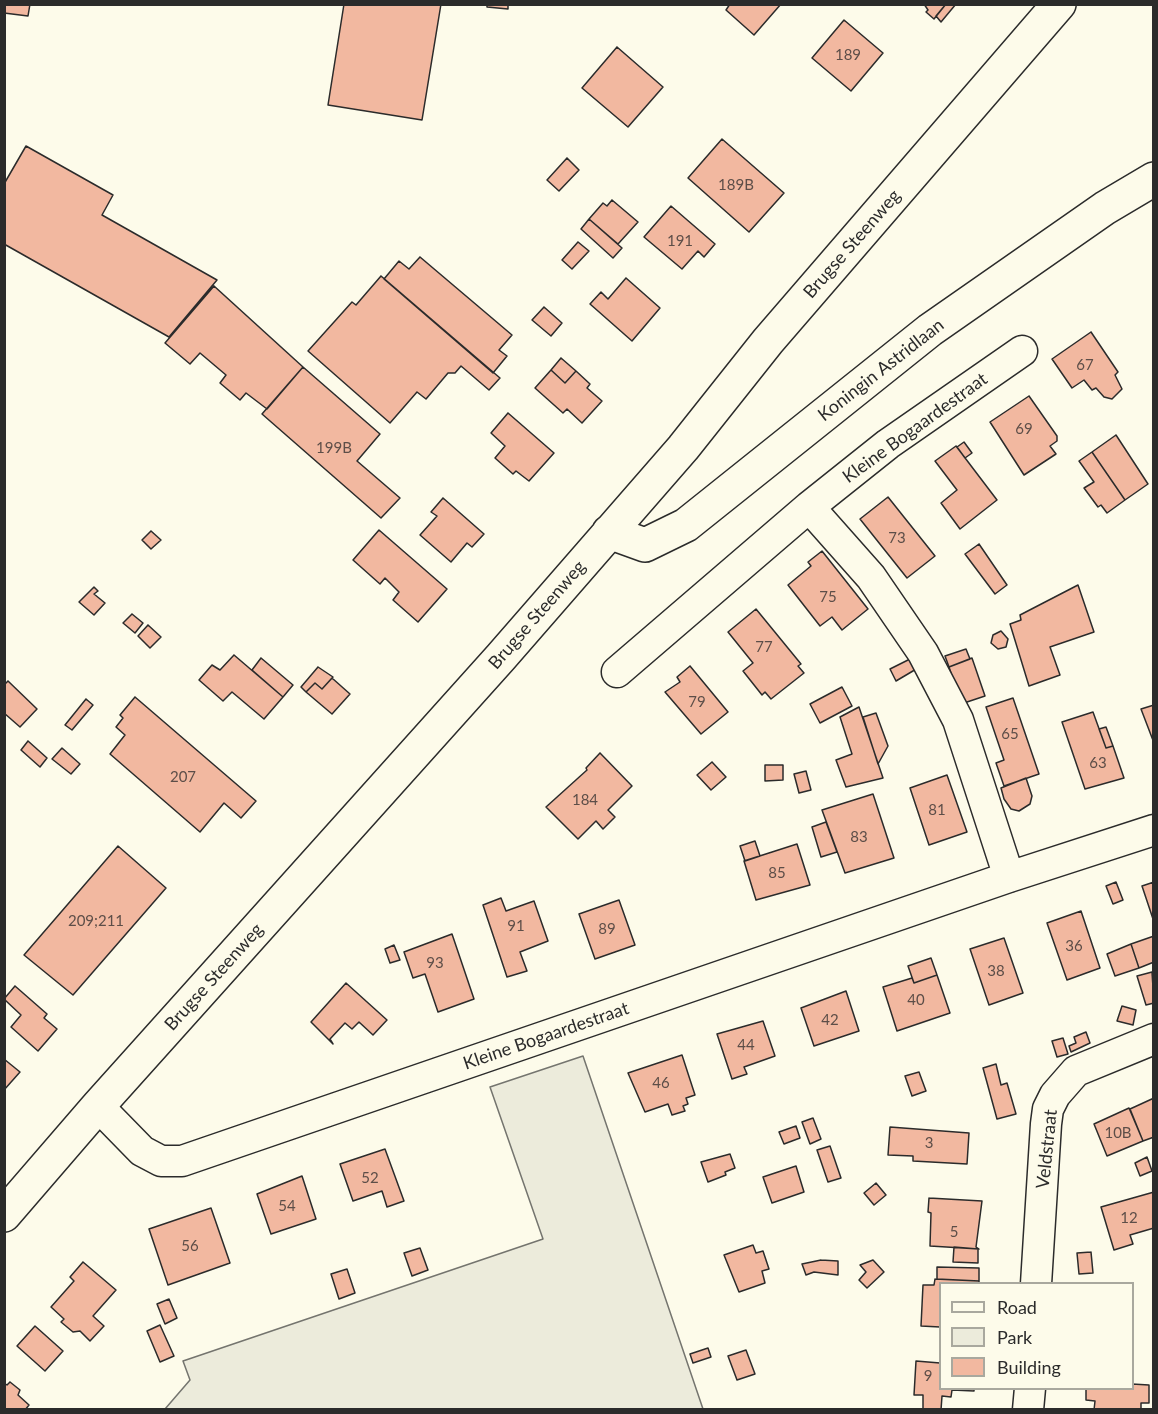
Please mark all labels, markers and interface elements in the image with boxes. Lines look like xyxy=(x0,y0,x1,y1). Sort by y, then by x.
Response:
house number: 189 xyxy=(835,46,861,64)
house number: 189B xyxy=(718,176,754,194)
street label: Brugse Steenweg xyxy=(799,185,905,303)
house number: 191 xyxy=(667,232,693,250)
street label: Koningin Astridlaan xyxy=(814,314,948,426)
house number: 67 xyxy=(1076,356,1094,374)
street label: Kleine Bogaardestraat xyxy=(838,368,992,488)
house number: 69 xyxy=(1015,420,1033,438)
house number: 199B xyxy=(316,439,352,457)
house number: 73 xyxy=(888,529,906,547)
street label: Brugse Steenweg xyxy=(484,556,590,674)
house number: 75 xyxy=(819,588,837,606)
house number: 77 xyxy=(755,638,773,656)
house number: 79 xyxy=(688,693,706,711)
house number: 65 xyxy=(1001,725,1019,743)
house number: 63 xyxy=(1089,754,1107,772)
house number: 207 xyxy=(170,768,196,786)
house number: 184 xyxy=(572,791,598,809)
house number: 81 xyxy=(928,801,946,819)
house number: 83 xyxy=(850,828,868,846)
house number: 85 xyxy=(768,864,786,882)
house number: 209;211 xyxy=(68,912,124,930)
house number: 91 xyxy=(507,917,525,935)
street label: Brugse Steenweg xyxy=(160,919,268,1035)
house number: 89 xyxy=(598,920,616,938)
house number: 36 xyxy=(1065,937,1083,955)
house number: 93 xyxy=(426,954,444,972)
house number: 38 xyxy=(987,962,1005,980)
house number: 40 xyxy=(907,991,925,1009)
street label: Kleine Bogaardestraat xyxy=(460,998,632,1074)
house number: 42 xyxy=(821,1011,839,1029)
house number: 44 xyxy=(737,1036,755,1054)
house number: 46 xyxy=(652,1074,670,1092)
street label: Veldstraat xyxy=(1032,1108,1062,1190)
house number: 10B xyxy=(1104,1124,1132,1142)
house number: 3 xyxy=(925,1134,933,1152)
house number: 52 xyxy=(361,1169,379,1187)
house number: 54 xyxy=(278,1197,296,1215)
house number: 12 xyxy=(1120,1209,1138,1227)
house number: 5 xyxy=(950,1223,958,1241)
house number: 56 xyxy=(181,1237,199,1255)
legend xyxy=(939,1282,1134,1390)
text: Road xyxy=(997,1296,1037,1318)
text: Park xyxy=(997,1326,1032,1348)
text: Building xyxy=(997,1356,1061,1378)
house number: 9 xyxy=(924,1367,932,1385)

